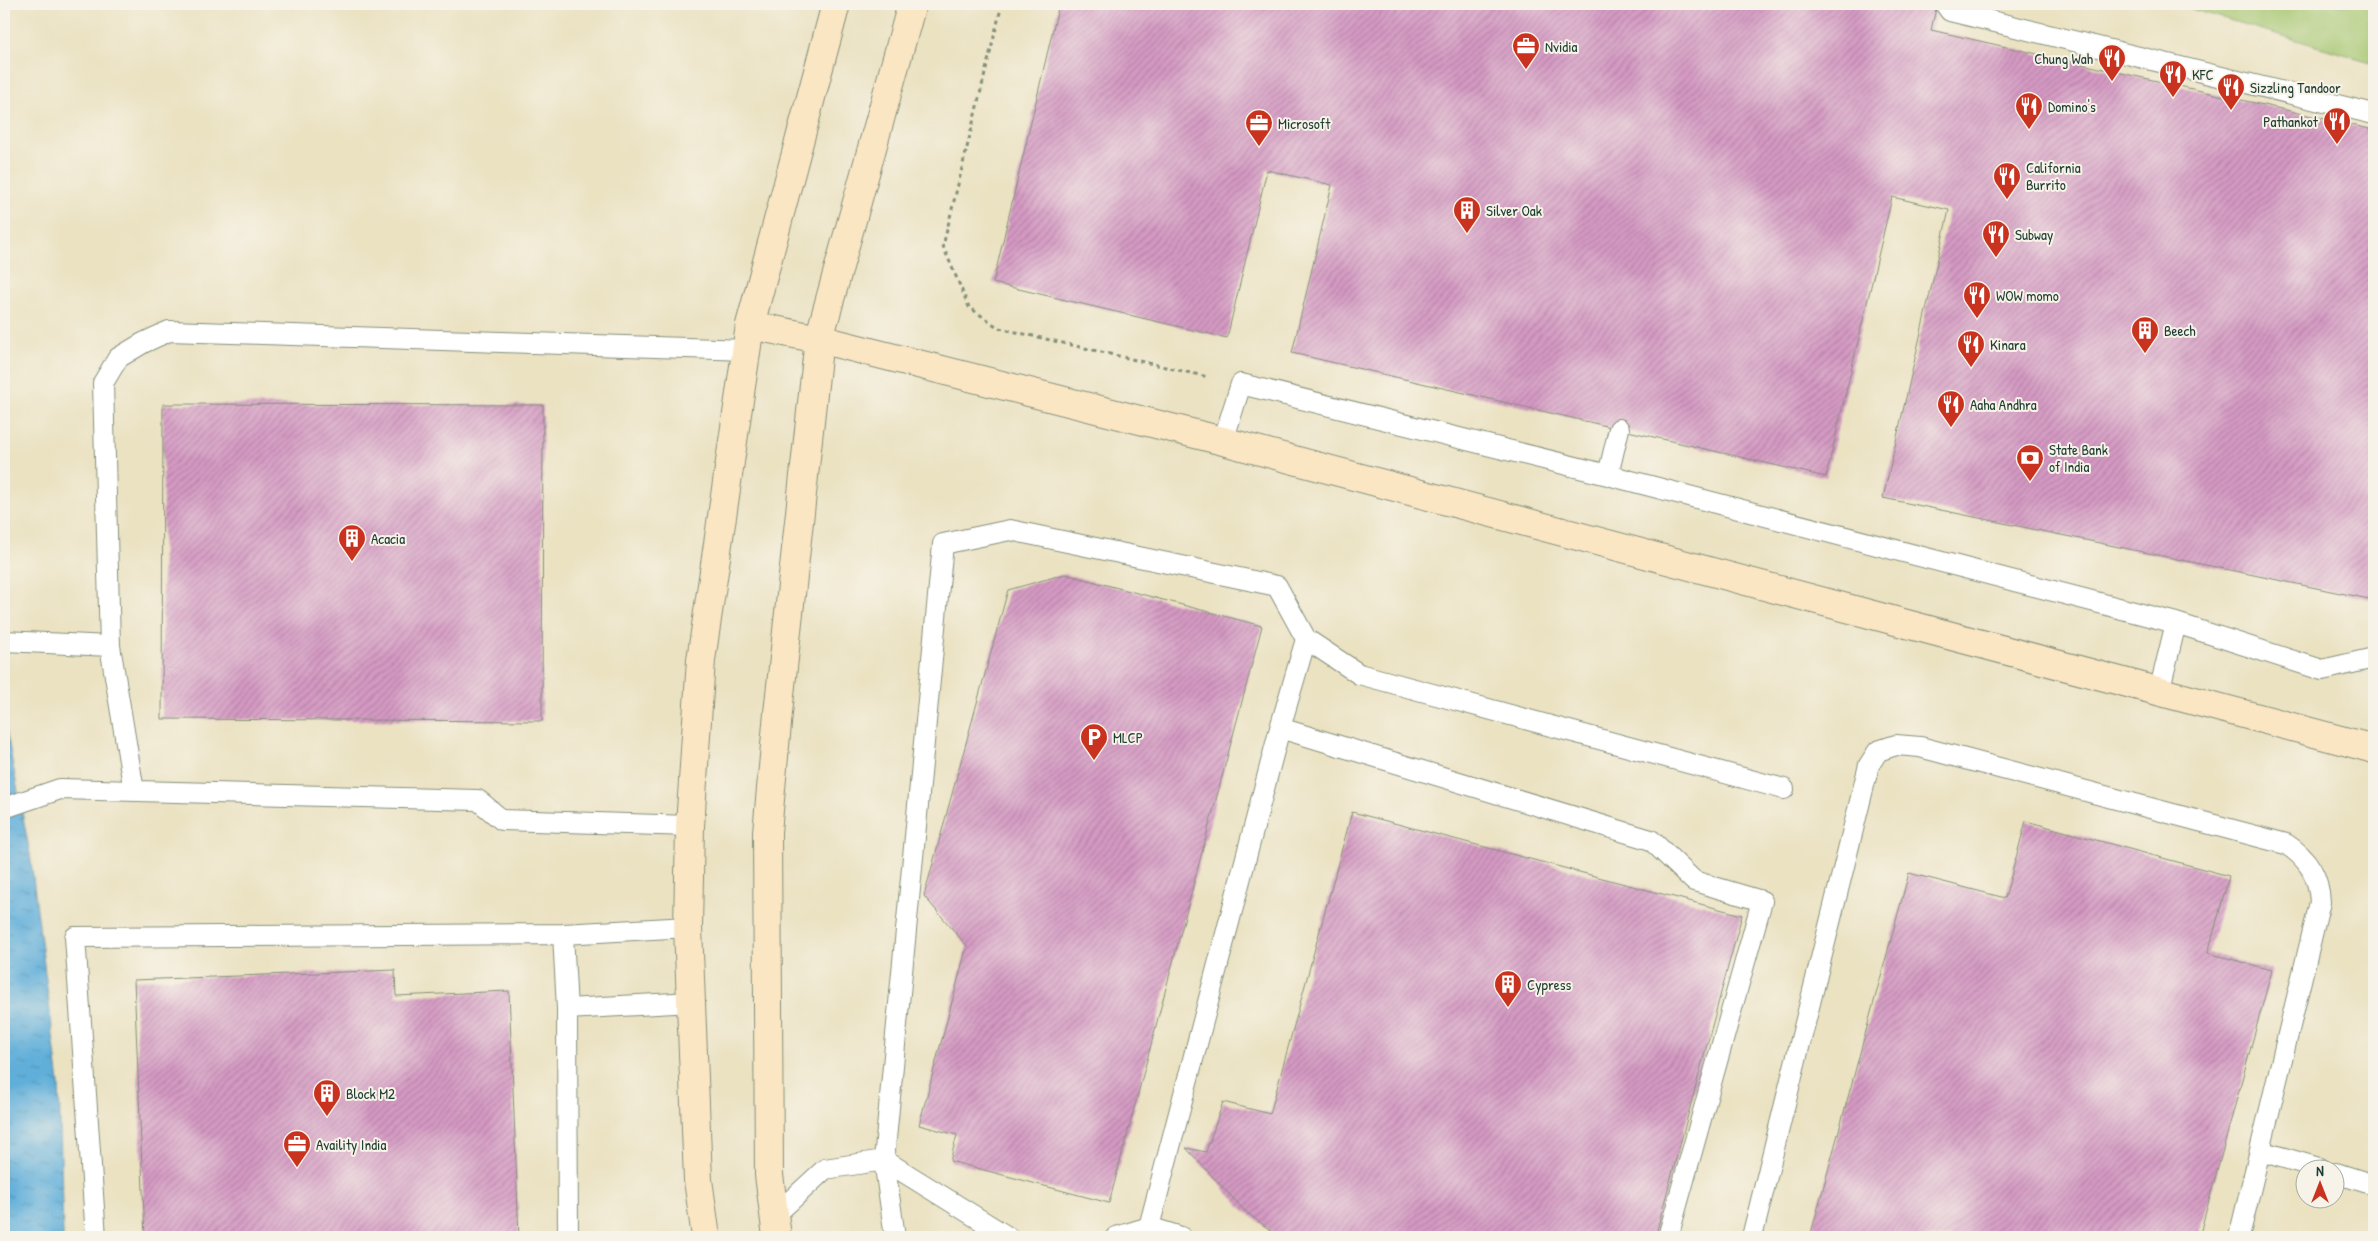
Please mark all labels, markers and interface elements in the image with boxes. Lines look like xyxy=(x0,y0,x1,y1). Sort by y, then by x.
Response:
office icon: Nvidia xyxy=(1511,31,1541,70)
place label: Nvidia xyxy=(1545,36,1578,57)
restaurant icon: Chung Wah xyxy=(2097,43,2127,82)
place label: Chung Wah xyxy=(2034,48,2093,69)
restaurant icon: KFC xyxy=(2158,59,2188,98)
place label: KFC xyxy=(2192,64,2214,85)
restaurant icon: Sizzling Tandoor xyxy=(2216,72,2246,111)
place label: Sizzling Tandoor xyxy=(2250,77,2341,98)
restaurant icon: Domino's xyxy=(2014,91,2044,130)
place label: Domino's xyxy=(2048,96,2096,117)
restaurant icon: Pathankot xyxy=(2322,106,2352,145)
office icon: Microsoft xyxy=(1244,108,1274,147)
place label: Pathankot xyxy=(2263,111,2319,132)
place label: Microsoft xyxy=(1278,113,1331,134)
place label: California Burrito xyxy=(2026,157,2081,195)
restaurant icon: California Burrito xyxy=(1992,161,2022,200)
building icon: Silver Oak xyxy=(1452,195,1482,234)
place label: Silver Oak xyxy=(1486,200,1542,221)
restaurant icon: Subway xyxy=(1981,219,2011,258)
place label: Subway xyxy=(2015,224,2053,245)
restaurant icon: WOW momo xyxy=(1962,280,1992,319)
place label: WOW momo xyxy=(1996,285,2059,306)
building icon: Beech xyxy=(2130,315,2160,354)
place label: Beech xyxy=(2164,320,2196,341)
restaurant icon: Kinara xyxy=(1956,329,1986,368)
place label: Kinara xyxy=(1990,334,2026,355)
restaurant icon: Aaha Andhra xyxy=(1936,389,1966,428)
place label: Aaha Andhra xyxy=(1970,394,2037,415)
place label: State Bank of India xyxy=(2049,439,2108,477)
bank icon: State Bank of India xyxy=(2015,443,2045,482)
building icon: Acacia xyxy=(337,523,367,562)
place label: Acacia xyxy=(371,528,405,549)
parking icon: MLCP xyxy=(1079,722,1109,761)
place label: MLCP xyxy=(1113,727,1143,748)
building icon: Cypress xyxy=(1493,969,1523,1008)
place label: Cypress xyxy=(1527,974,1572,995)
building icon: Block M2 xyxy=(312,1078,342,1117)
place label: Block M2 xyxy=(346,1083,395,1104)
office icon: Availity India xyxy=(282,1129,312,1168)
place label: Availity India xyxy=(316,1134,386,1155)
north arrow xyxy=(2296,1158,2346,1208)
text: N xyxy=(2316,1161,2324,1180)

